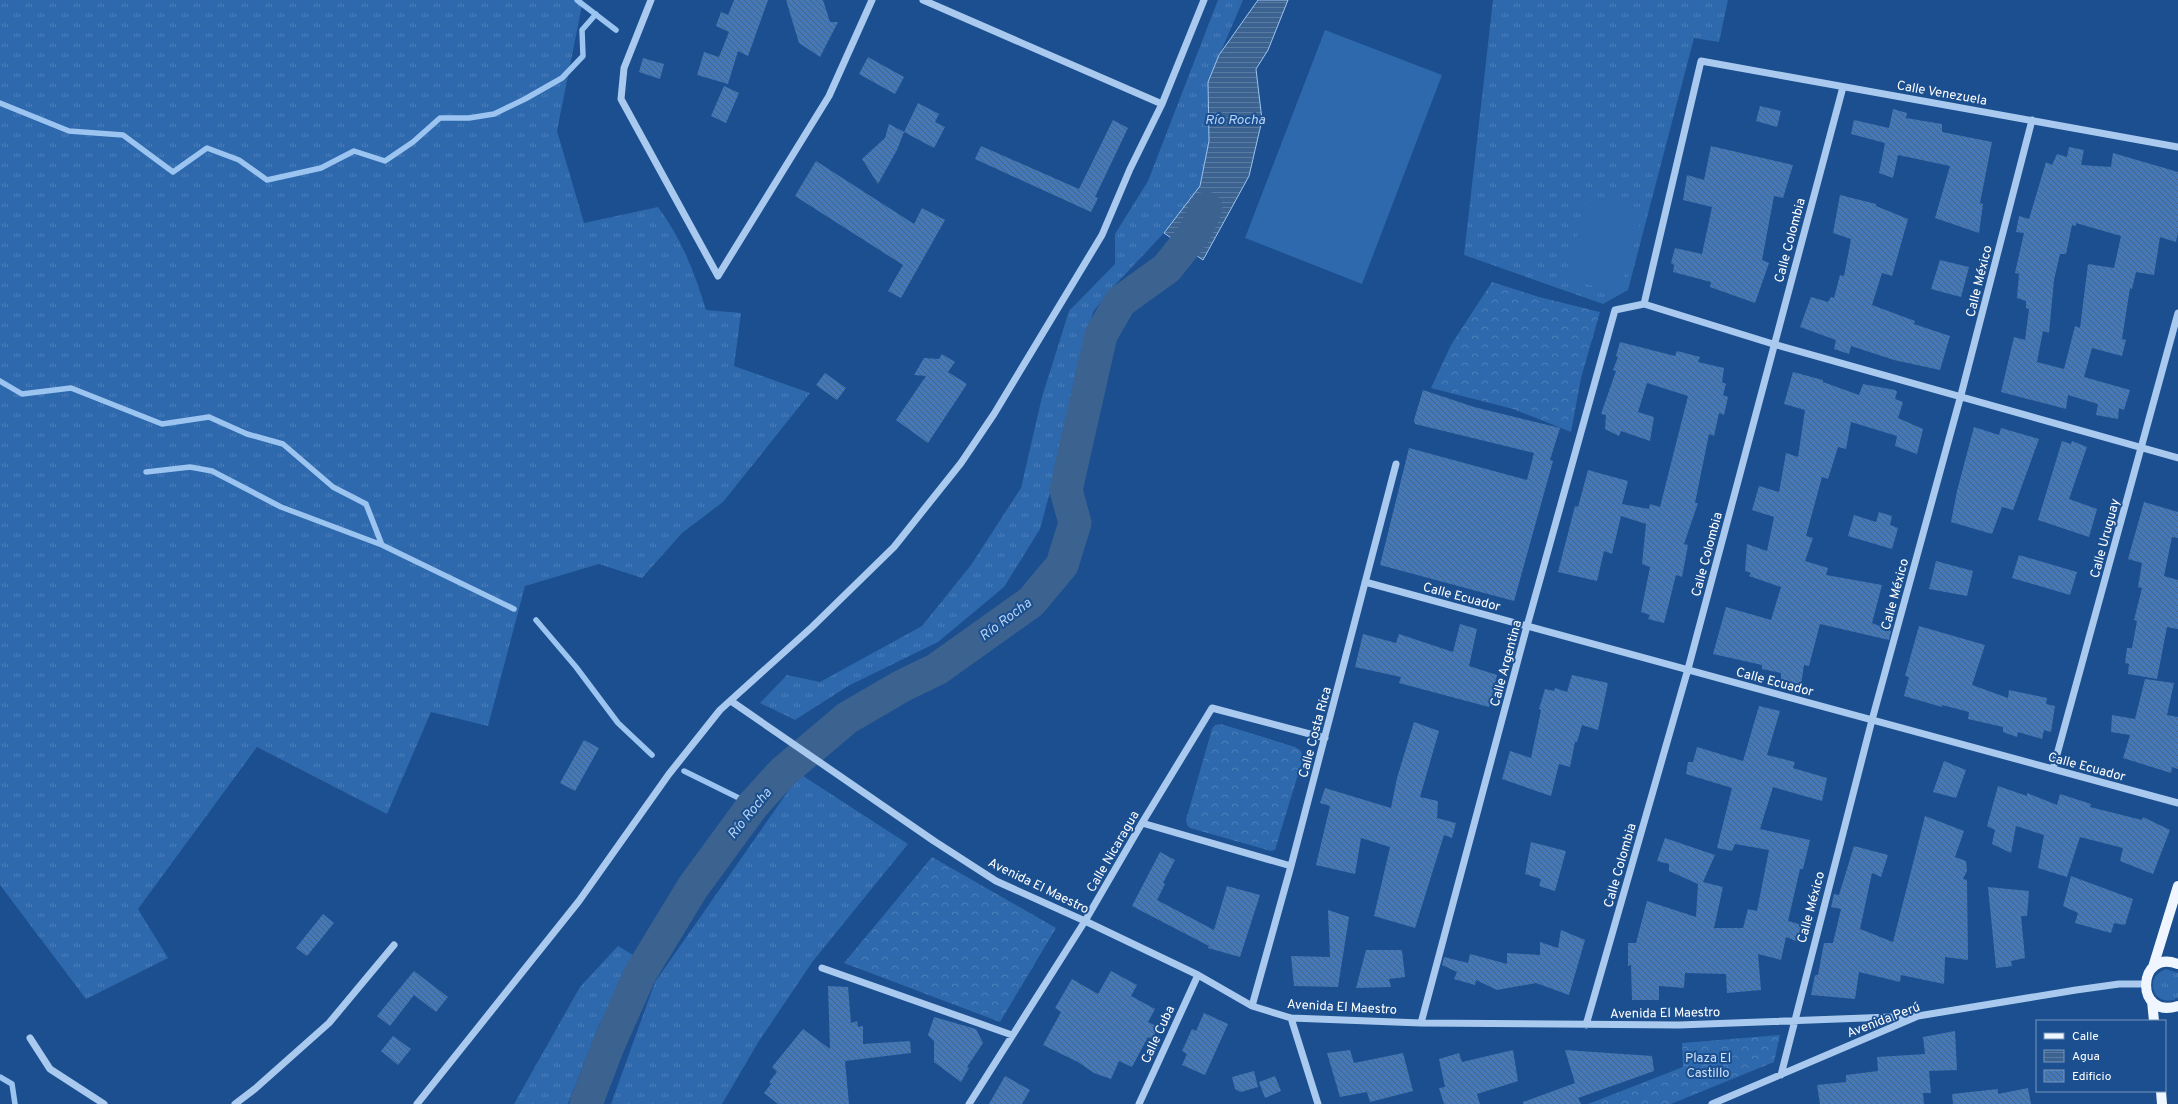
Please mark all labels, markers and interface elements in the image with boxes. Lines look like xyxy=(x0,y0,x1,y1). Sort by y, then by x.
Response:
street label: Calle Venezuela xyxy=(1895,78,1988,110)
water label: Río Rocha xyxy=(1205,112,1266,129)
street label: Calle Colombia xyxy=(1772,196,1810,285)
street label: Calle México xyxy=(1963,244,1997,319)
street label: Calle Uruguay xyxy=(2088,497,2124,580)
street label: Calle Colombia xyxy=(1689,510,1727,599)
street label: Calle México xyxy=(1879,557,1913,632)
street label: Calle Ecuador xyxy=(1421,580,1502,616)
water label: Río Rocha xyxy=(977,595,1036,645)
street label: Calle Argentina xyxy=(1488,619,1526,708)
street label: Calle Ecuador xyxy=(1734,665,1815,701)
street label: Calle Costa Rica xyxy=(1296,685,1336,780)
street label: Calle Ecuador xyxy=(2046,750,2127,786)
water label: Río Rocha xyxy=(724,784,776,843)
street label: Calle Nicaragua xyxy=(1084,808,1144,896)
street label: Calle Colombia xyxy=(1601,822,1641,910)
street label: Avenida El Maestro xyxy=(985,855,1091,918)
street label: Calle México xyxy=(1795,870,1829,945)
street label: Avenida El Maestro xyxy=(1286,997,1397,1019)
street label: Avenida Perú xyxy=(1845,1000,1923,1042)
street label: Calle Cuba xyxy=(1138,1003,1179,1066)
street label: Avenida El Maestro xyxy=(1610,1005,1720,1023)
legend xyxy=(2036,1020,2166,1092)
text: Calle xyxy=(2072,1029,2099,1045)
text: Agua xyxy=(2072,1049,2100,1065)
park label: Plaza El Castillo xyxy=(1685,1051,1731,1082)
text: Edificio xyxy=(2072,1069,2112,1085)

